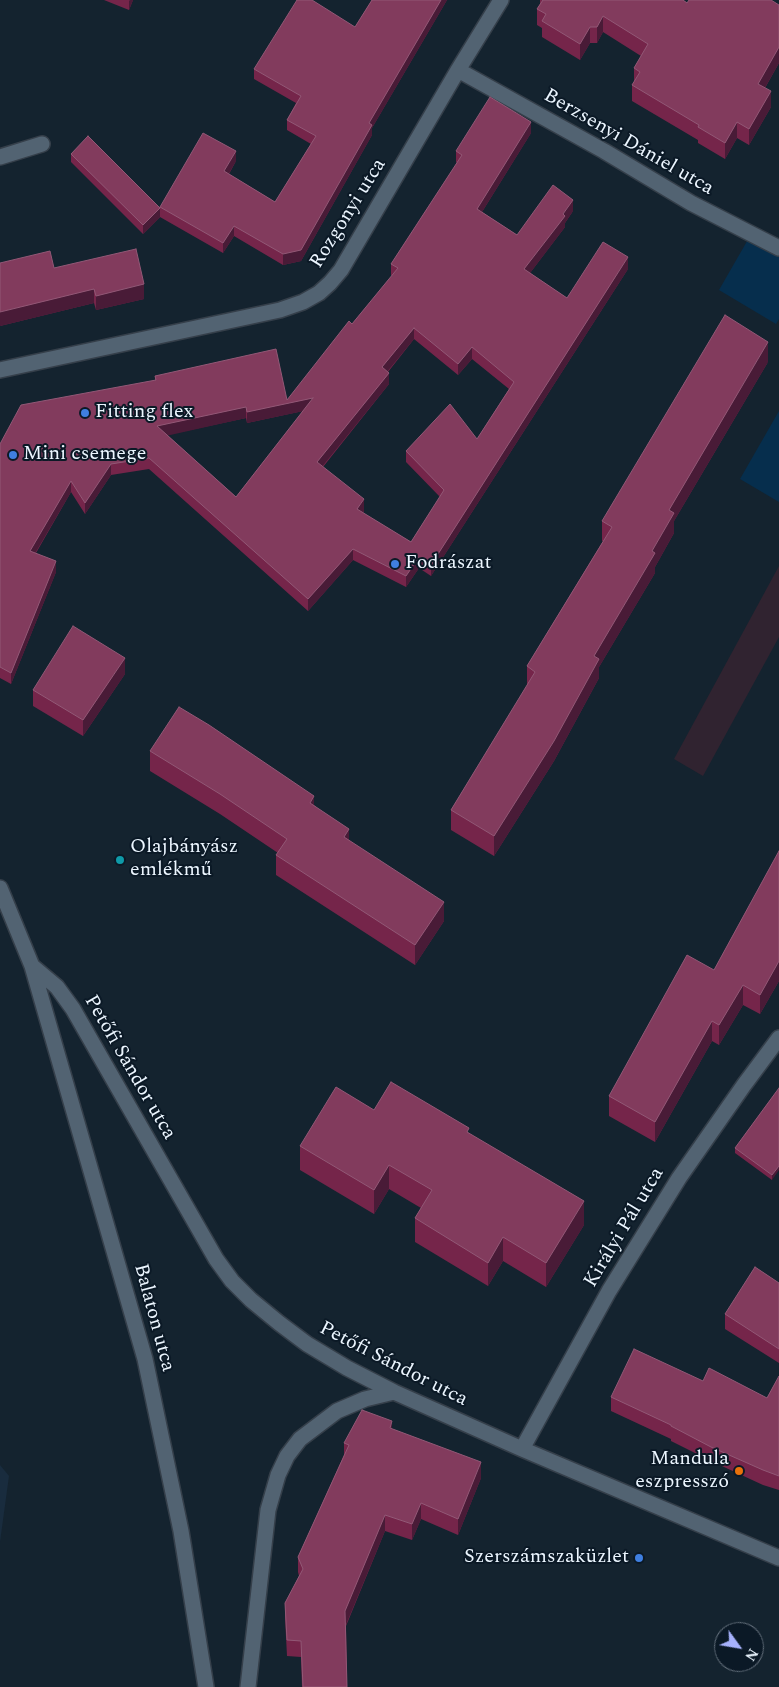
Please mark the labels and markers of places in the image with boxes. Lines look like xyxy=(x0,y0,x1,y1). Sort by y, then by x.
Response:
place label: Fitting flex xyxy=(95,401,193,425)
marker: Fitting flex xyxy=(79,407,91,419)
place label: Mini csemege xyxy=(23,443,146,467)
marker: Mini csemege xyxy=(7,449,19,461)
place label: Fodrászat xyxy=(405,552,492,576)
marker: Fodrászat xyxy=(389,558,401,570)
place label: Olajbányász emlékmű xyxy=(130,836,238,883)
marker: Olajbányász emlékmű xyxy=(114,854,126,866)
place label: Mandula eszpresszó xyxy=(635,1448,729,1495)
marker: Mandula eszpresszó xyxy=(733,1465,745,1477)
place label: Szerszámszaküzlet xyxy=(464,1546,629,1570)
marker: Szerszámszaküzlet xyxy=(633,1552,645,1564)

